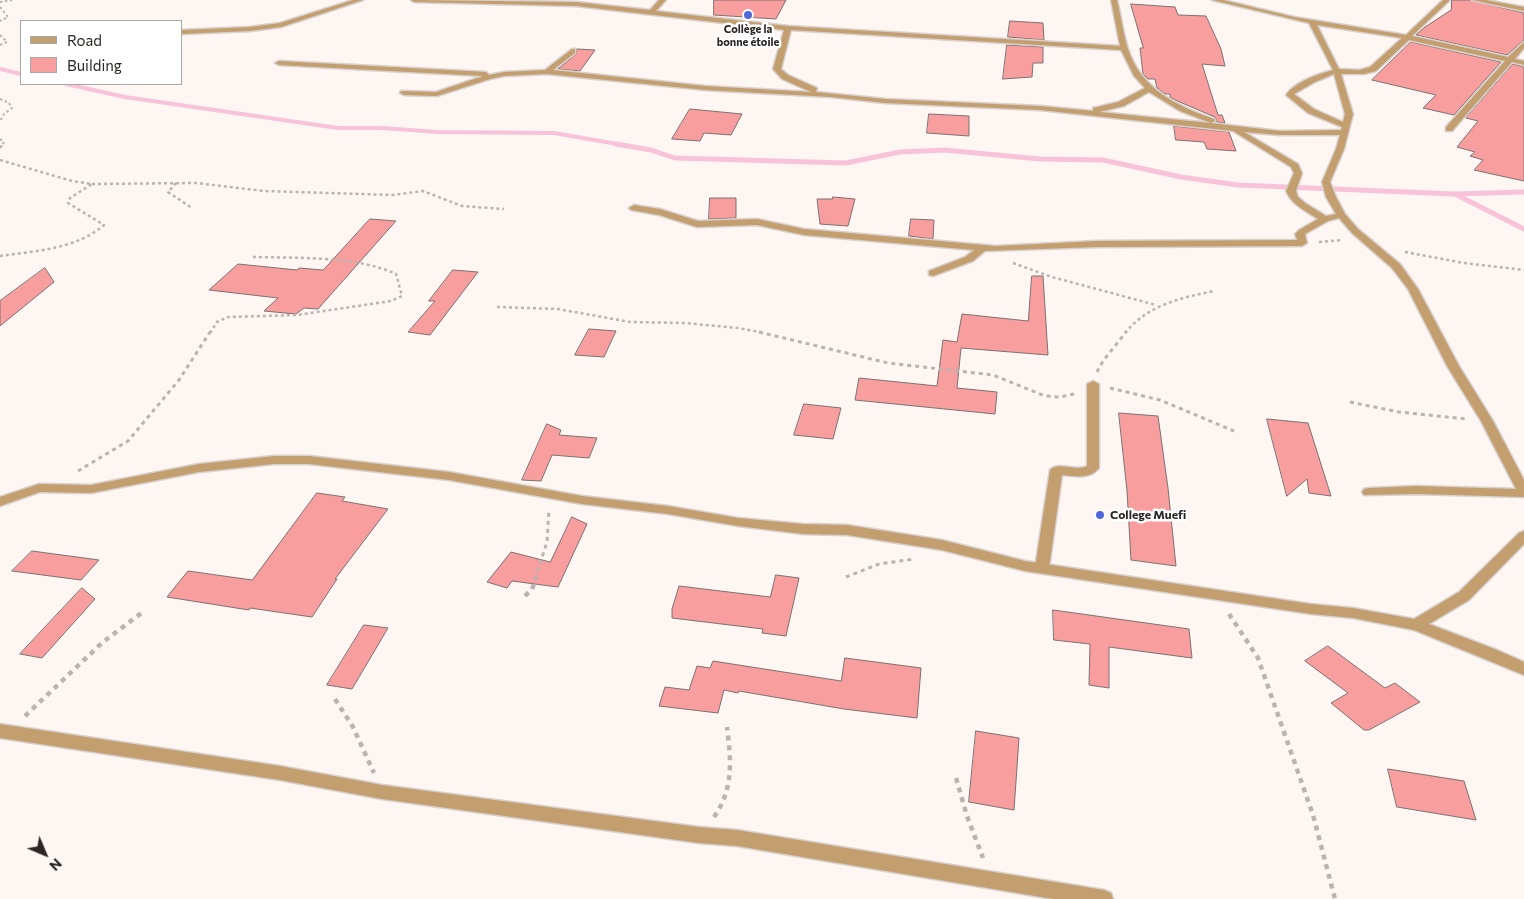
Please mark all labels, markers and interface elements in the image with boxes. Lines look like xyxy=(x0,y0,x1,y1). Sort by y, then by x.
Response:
marker: Collège la bonne étoile xyxy=(742,9,754,21)
legend xyxy=(20,20,182,85)
place label: Collège la bonne étoile xyxy=(717,22,779,48)
text: Road xyxy=(67,31,102,49)
text: Building xyxy=(67,56,122,74)
place label: College Muefi xyxy=(1110,508,1186,522)
marker: College Muefi xyxy=(1094,509,1106,521)
north arrow xyxy=(20,829,70,879)
text: N xyxy=(46,855,66,875)

